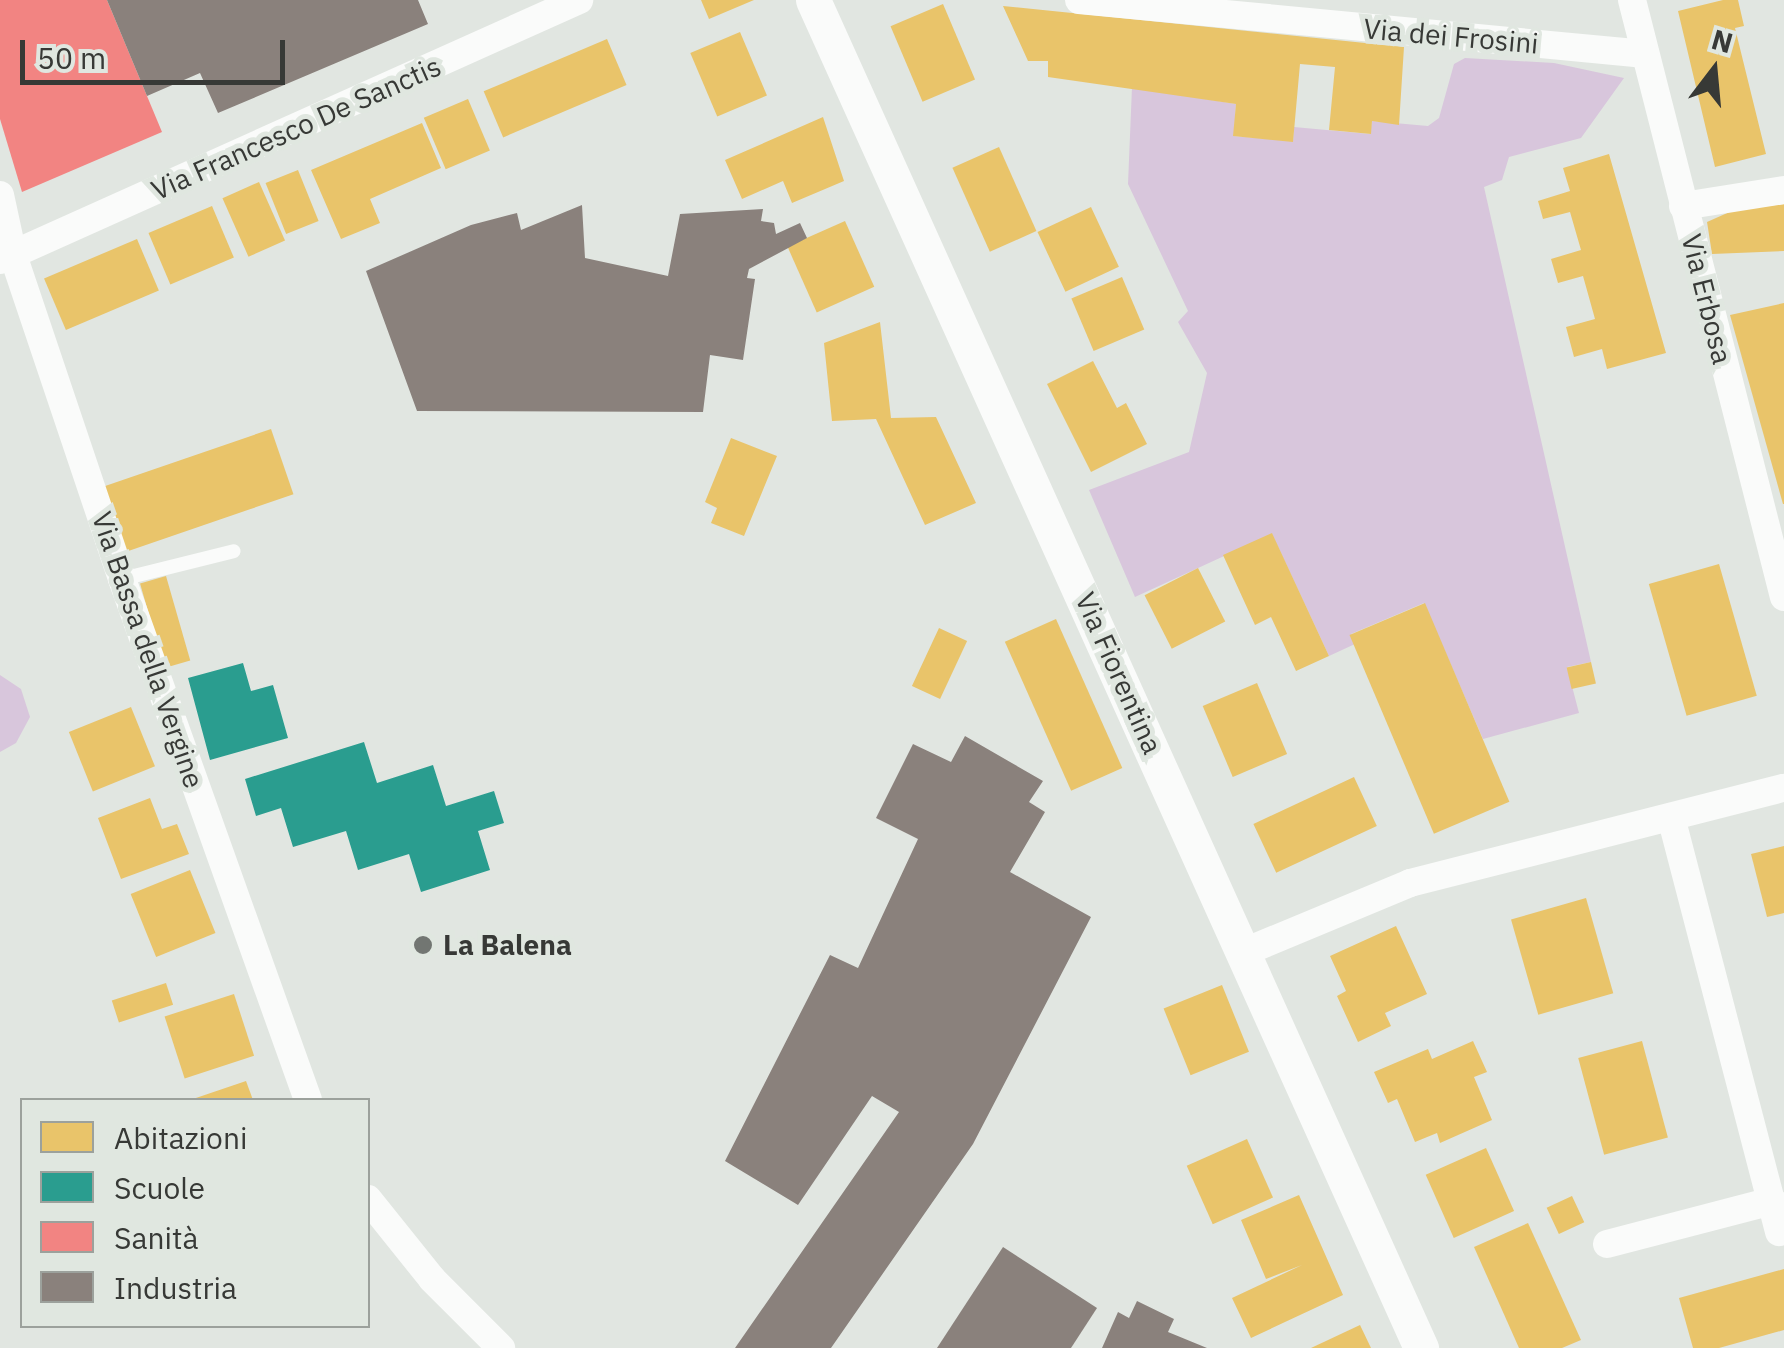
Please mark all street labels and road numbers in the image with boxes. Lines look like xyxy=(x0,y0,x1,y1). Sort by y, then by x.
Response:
street label: Via dei Frosini xyxy=(1362,12,1540,60)
street label: Via Francesco De Sanctis xyxy=(146,49,446,207)
street label: Via Erbosa xyxy=(1675,231,1739,367)
street label: Via Bassa della Vergine xyxy=(85,507,211,793)
street label: Via Fiorentina xyxy=(1068,587,1170,759)

